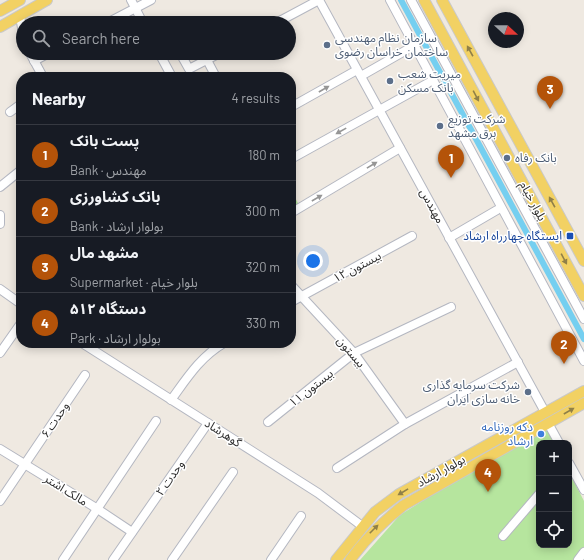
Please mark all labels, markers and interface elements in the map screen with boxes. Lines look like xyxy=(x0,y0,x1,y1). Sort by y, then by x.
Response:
north arrow xyxy=(488,12,524,48)
search box xyxy=(16,16,296,60)
icon: search xyxy=(30,27,52,49)
text: Search here xyxy=(62,29,140,47)
place label: سازمان نظام مهندسی ساختمان خراسان رضوی xyxy=(335,30,448,59)
marker: سازمان نظام مهندسی ساختمان خراسان رضوی xyxy=(322,40,332,50)
one-way arrow xyxy=(467,45,473,57)
place label: میریت شعب بانک مسکن xyxy=(398,66,461,95)
marker: میریت شعب بانک مسکن xyxy=(385,76,395,86)
pin: 3 xyxy=(537,76,563,109)
one-way arrow xyxy=(318,85,330,92)
text: Nearby xyxy=(32,88,86,108)
text: 4 results xyxy=(232,90,280,106)
one-way arrow xyxy=(472,90,479,102)
place label: شرکت توزیع برق مشهد xyxy=(448,111,505,140)
marker: شرکت توزیع برق مشهد xyxy=(435,121,445,131)
one-way arrow xyxy=(335,128,347,135)
text: پست بانک xyxy=(70,131,139,149)
pin: 1 xyxy=(438,145,464,178)
text: 1 xyxy=(43,147,47,163)
text: 180 m xyxy=(248,147,280,163)
place label: بانک رفاه xyxy=(515,150,557,165)
marker: بانک رفاه xyxy=(502,153,512,163)
one-way arrow xyxy=(367,161,377,169)
text: Bank · مهندس xyxy=(70,162,147,178)
street label: بلوار خیام xyxy=(515,178,550,224)
street label: مهندس xyxy=(417,186,448,226)
text: بانک کشاورزی xyxy=(70,187,160,205)
one-way arrow xyxy=(311,194,323,201)
one-way arrow xyxy=(549,197,555,208)
text: 2 xyxy=(41,203,49,219)
text: 300 m xyxy=(245,203,280,219)
text: Bank · بولوار ارشاد xyxy=(70,218,163,234)
place label: ایستگاه چهارراه ارشاد xyxy=(463,228,562,244)
marker: ایستگاه چهارراه ارشاد xyxy=(565,231,575,241)
text: مشهد مال xyxy=(70,243,139,261)
street label: بیستون ۱۲ xyxy=(330,248,383,286)
your location xyxy=(303,251,323,271)
one-way arrow xyxy=(561,254,568,265)
text: 3 xyxy=(41,259,49,275)
text: 320 m xyxy=(246,259,280,275)
text: Supermarket · بلوار خیام xyxy=(70,274,198,290)
text: ۵۱۲ دستگاه xyxy=(70,299,146,317)
text: 4 xyxy=(41,315,49,331)
text: 330 m xyxy=(246,315,280,331)
text: Park · بولوار ارشاد xyxy=(70,330,161,346)
pin: 2 xyxy=(551,331,577,364)
street label: بیستون xyxy=(334,333,369,370)
street label: بیستون ۱۱ xyxy=(285,366,336,410)
place label: شرکت سرمایه گذاری خانه سازی ایران xyxy=(423,377,520,406)
marker: شرکت سرمایه گذاری خانه سازی ایران xyxy=(523,387,533,397)
street label: وحدت ۶ xyxy=(37,399,72,441)
one-way arrow xyxy=(563,408,575,415)
street label: گوهرشاد xyxy=(202,415,245,450)
place label: دکه روزنامه ارشاد xyxy=(481,419,533,448)
marker: دکه روزنامه ارشاد xyxy=(536,429,546,439)
map controls xyxy=(536,440,572,548)
button: + xyxy=(536,440,572,476)
street label: بولوار ارشاد xyxy=(414,451,468,490)
street label: وحدت ۲ xyxy=(152,457,187,498)
pin: 4 xyxy=(475,459,501,492)
street label: مالک اشتر xyxy=(41,470,91,509)
button: − xyxy=(536,476,572,512)
one-way arrow xyxy=(397,488,409,495)
button: locate xyxy=(536,512,572,548)
one-way arrow xyxy=(370,525,379,534)

